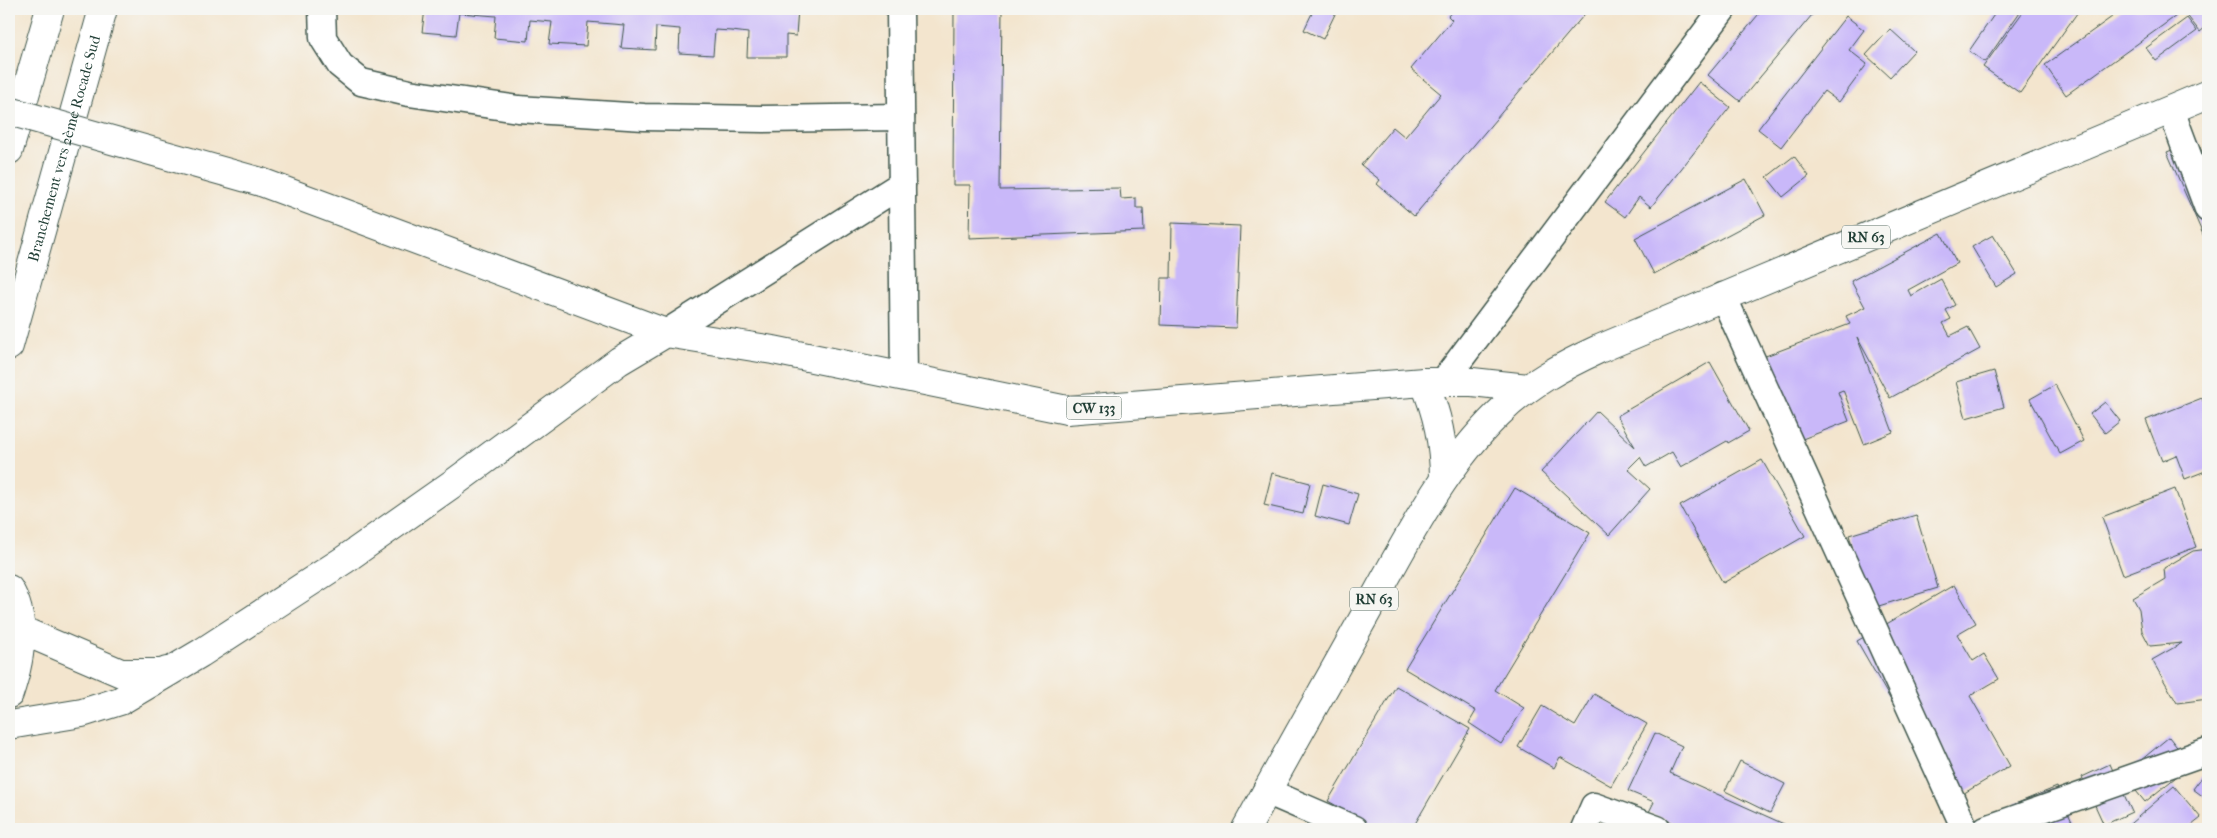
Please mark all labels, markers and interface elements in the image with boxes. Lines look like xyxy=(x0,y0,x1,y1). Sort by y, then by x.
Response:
street label: Branchement vers 2ème Rocade Sud xyxy=(24,33,104,264)
road number: RN 63 xyxy=(1842,226,1890,248)
road number: CW 133 xyxy=(1066,396,1122,419)
road number: RN 63 xyxy=(1350,588,1398,610)

